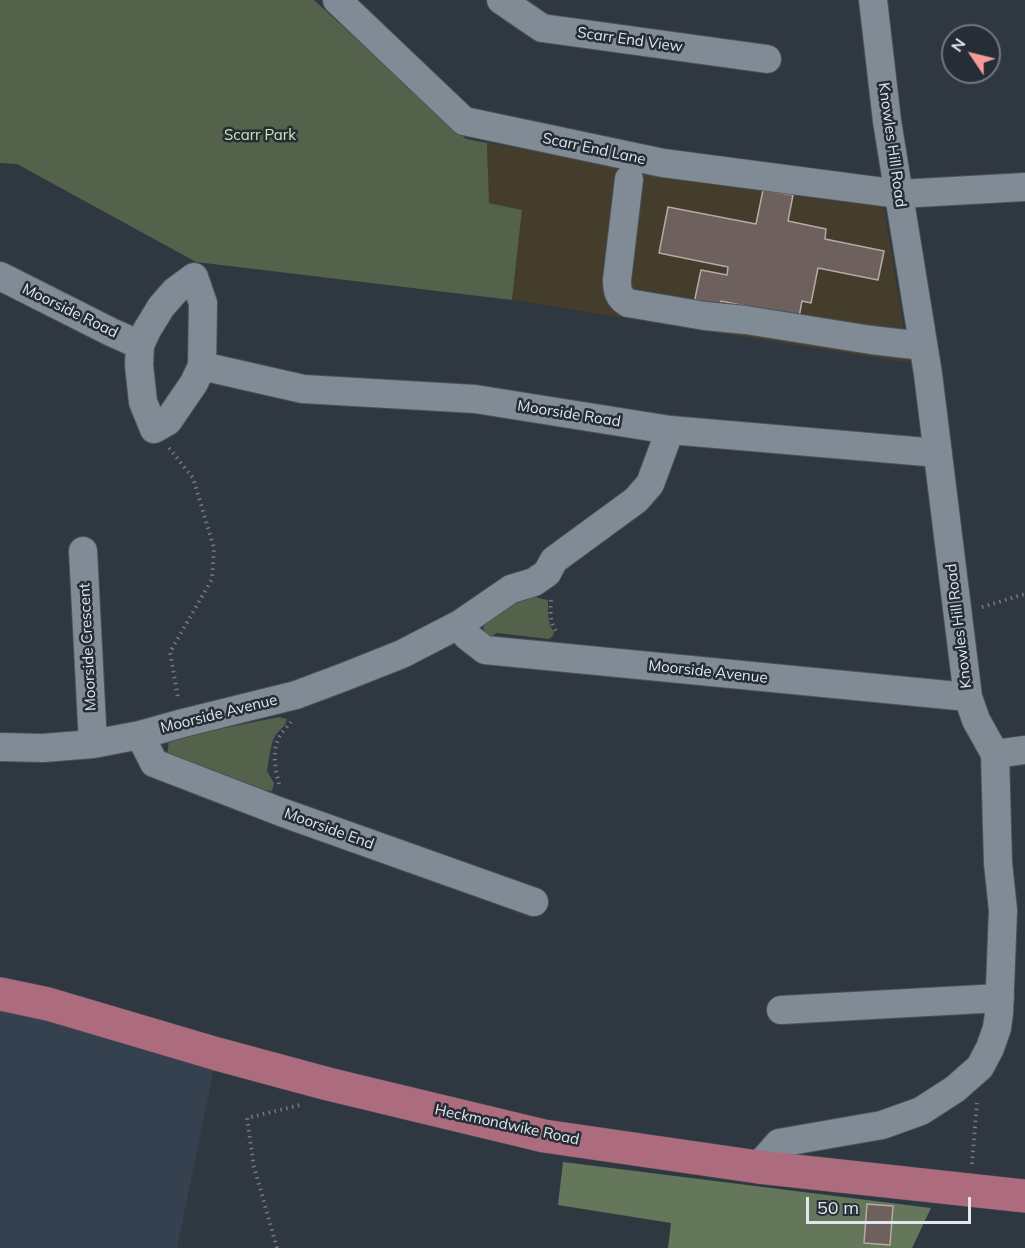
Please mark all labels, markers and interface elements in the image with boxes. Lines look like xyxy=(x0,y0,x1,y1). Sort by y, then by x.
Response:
street label: Scarr End View xyxy=(576,24,684,56)
north arrow xyxy=(941,24,1001,84)
text: N xyxy=(946,34,970,56)
street label: Knowles Hill Road xyxy=(874,81,910,209)
park label: Scarr Park xyxy=(224,126,296,144)
street label: Scarr End Lane xyxy=(541,129,647,169)
street label: Moorside Road xyxy=(19,280,121,342)
street label: Moorside Road xyxy=(516,397,622,431)
street label: Knowles Hill Road xyxy=(942,562,976,690)
street label: Moorside Crescent xyxy=(76,583,100,711)
street label: Moorside Avenue xyxy=(648,657,768,687)
street label: Moorside Avenue xyxy=(159,691,279,737)
street label: Moorside End xyxy=(282,804,376,854)
street label: Heckmondwike Road xyxy=(433,1101,581,1149)
scale bar xyxy=(809,1185,974,1223)
text: 50 m xyxy=(817,1196,859,1219)

